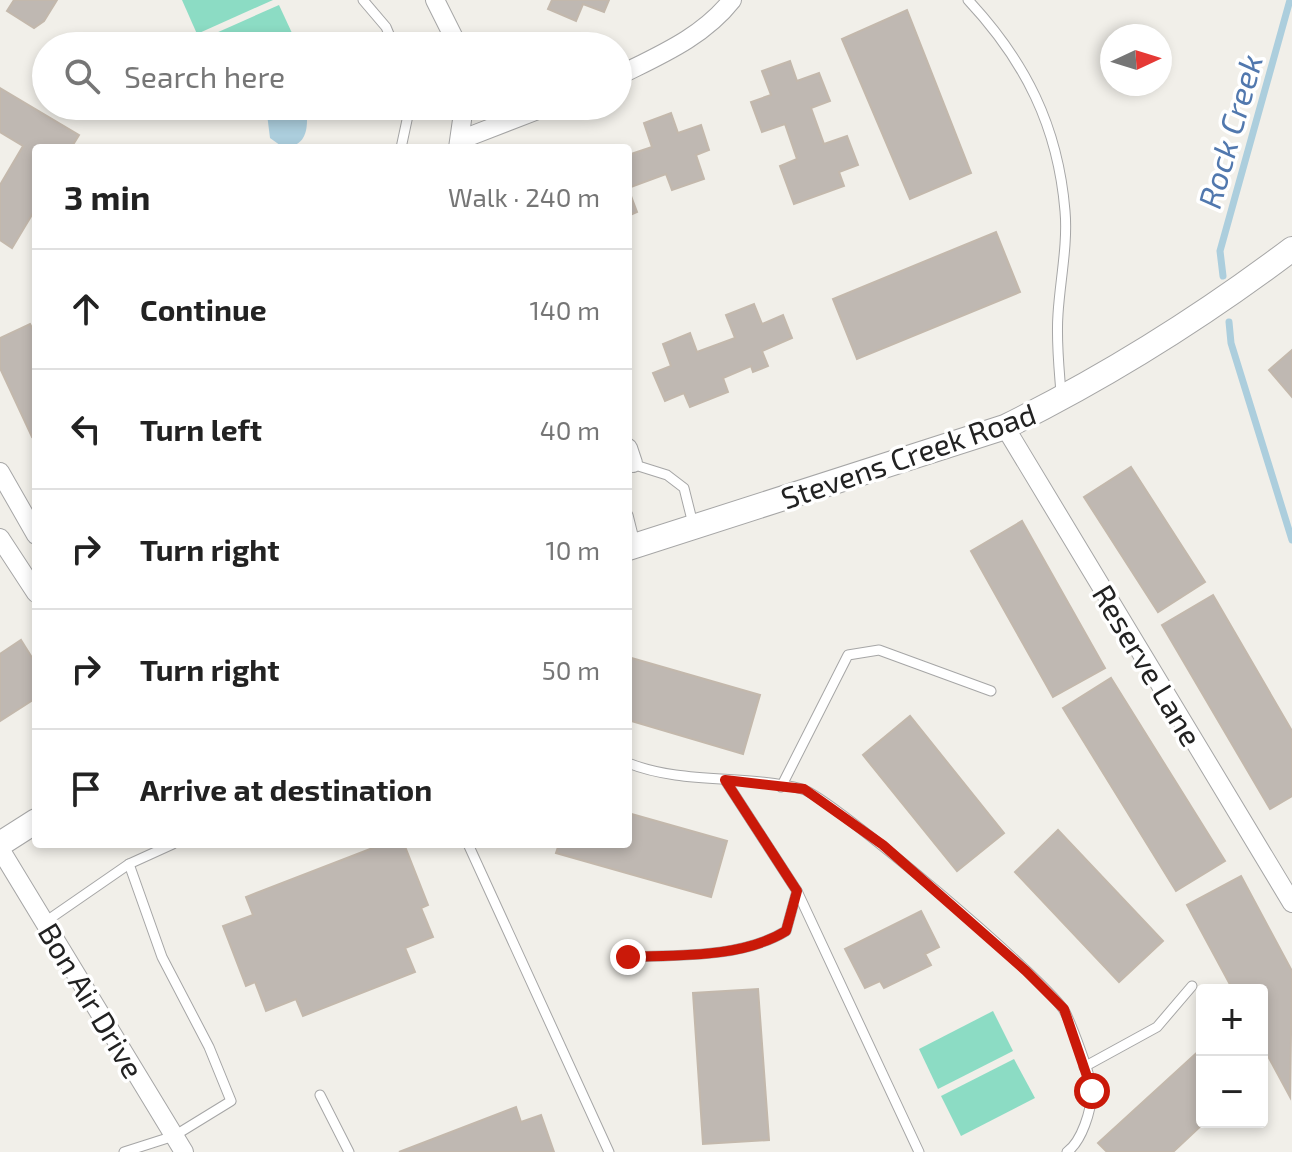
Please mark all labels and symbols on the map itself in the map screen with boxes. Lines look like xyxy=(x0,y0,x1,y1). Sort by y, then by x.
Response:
north arrow xyxy=(1100,24,1172,96)
water label: Rock Creek xyxy=(1189,50,1269,212)
street label: Stevens Creek Road xyxy=(776,395,1040,515)
street label: Reserve Lane xyxy=(1086,578,1210,752)
street label: Bon Air Drive xyxy=(32,916,152,1084)
route end xyxy=(610,939,646,975)
route start xyxy=(1074,1073,1110,1109)

